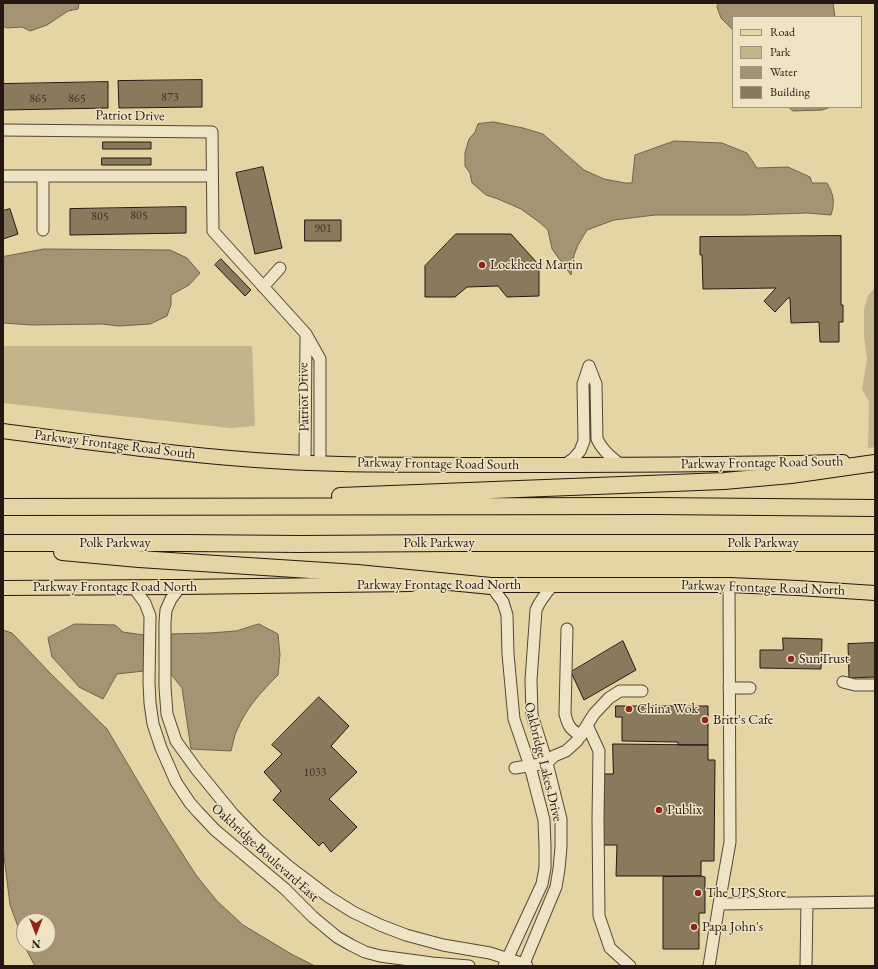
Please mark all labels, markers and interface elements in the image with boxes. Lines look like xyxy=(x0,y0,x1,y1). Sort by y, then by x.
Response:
legend xyxy=(732,16,862,108)
text: Road xyxy=(770,24,795,40)
text: Park xyxy=(770,44,790,60)
text: Water xyxy=(770,64,797,80)
text: Building xyxy=(770,84,810,100)
house number: 873 xyxy=(161,91,179,105)
house number: 865 xyxy=(29,92,47,106)
house number: 865 xyxy=(68,92,86,106)
street label: Patriot Drive xyxy=(95,107,165,125)
house number: 805 xyxy=(130,209,148,223)
house number: 805 xyxy=(91,210,109,224)
house number: 901 xyxy=(314,222,332,236)
place label: Lockheed Martin xyxy=(490,257,583,273)
marker: Lockheed Martin xyxy=(477,260,487,270)
street label: Patriot Drive xyxy=(295,362,313,432)
street label: Parkway Frontage Road South xyxy=(33,427,197,463)
street label: Parkway Frontage Road South xyxy=(681,453,843,473)
street label: Parkway Frontage Road South xyxy=(357,454,519,474)
street label: Polk Parkway xyxy=(79,535,151,551)
street label: Polk Parkway xyxy=(403,535,475,551)
street label: Polk Parkway xyxy=(727,535,799,551)
street label: Parkway Frontage Road North xyxy=(357,577,521,593)
street label: Parkway Frontage Road North xyxy=(681,577,845,599)
street label: Parkway Frontage Road North xyxy=(33,579,197,595)
place label: SunTrust xyxy=(799,651,849,667)
marker: SunTrust xyxy=(786,654,796,664)
street label: Oakbridge Lakes Drive xyxy=(520,700,566,824)
place label: China Wok xyxy=(637,701,698,717)
marker: China Wok xyxy=(624,704,634,714)
place label: Britt's Cafe xyxy=(713,712,773,728)
marker: Britt's Cafe xyxy=(700,715,710,725)
house number: 1033 xyxy=(303,766,327,780)
street label: Oakbridge Boulevard East xyxy=(208,800,322,906)
place label: Publix xyxy=(667,802,702,818)
marker: Publix xyxy=(654,805,664,815)
place label: The UPS Store xyxy=(706,885,786,901)
marker: The UPS Store xyxy=(693,888,703,898)
north arrow xyxy=(16,913,56,953)
place label: Papa John's xyxy=(702,919,763,935)
marker: Papa John's xyxy=(689,922,699,932)
text: N xyxy=(32,937,40,951)

